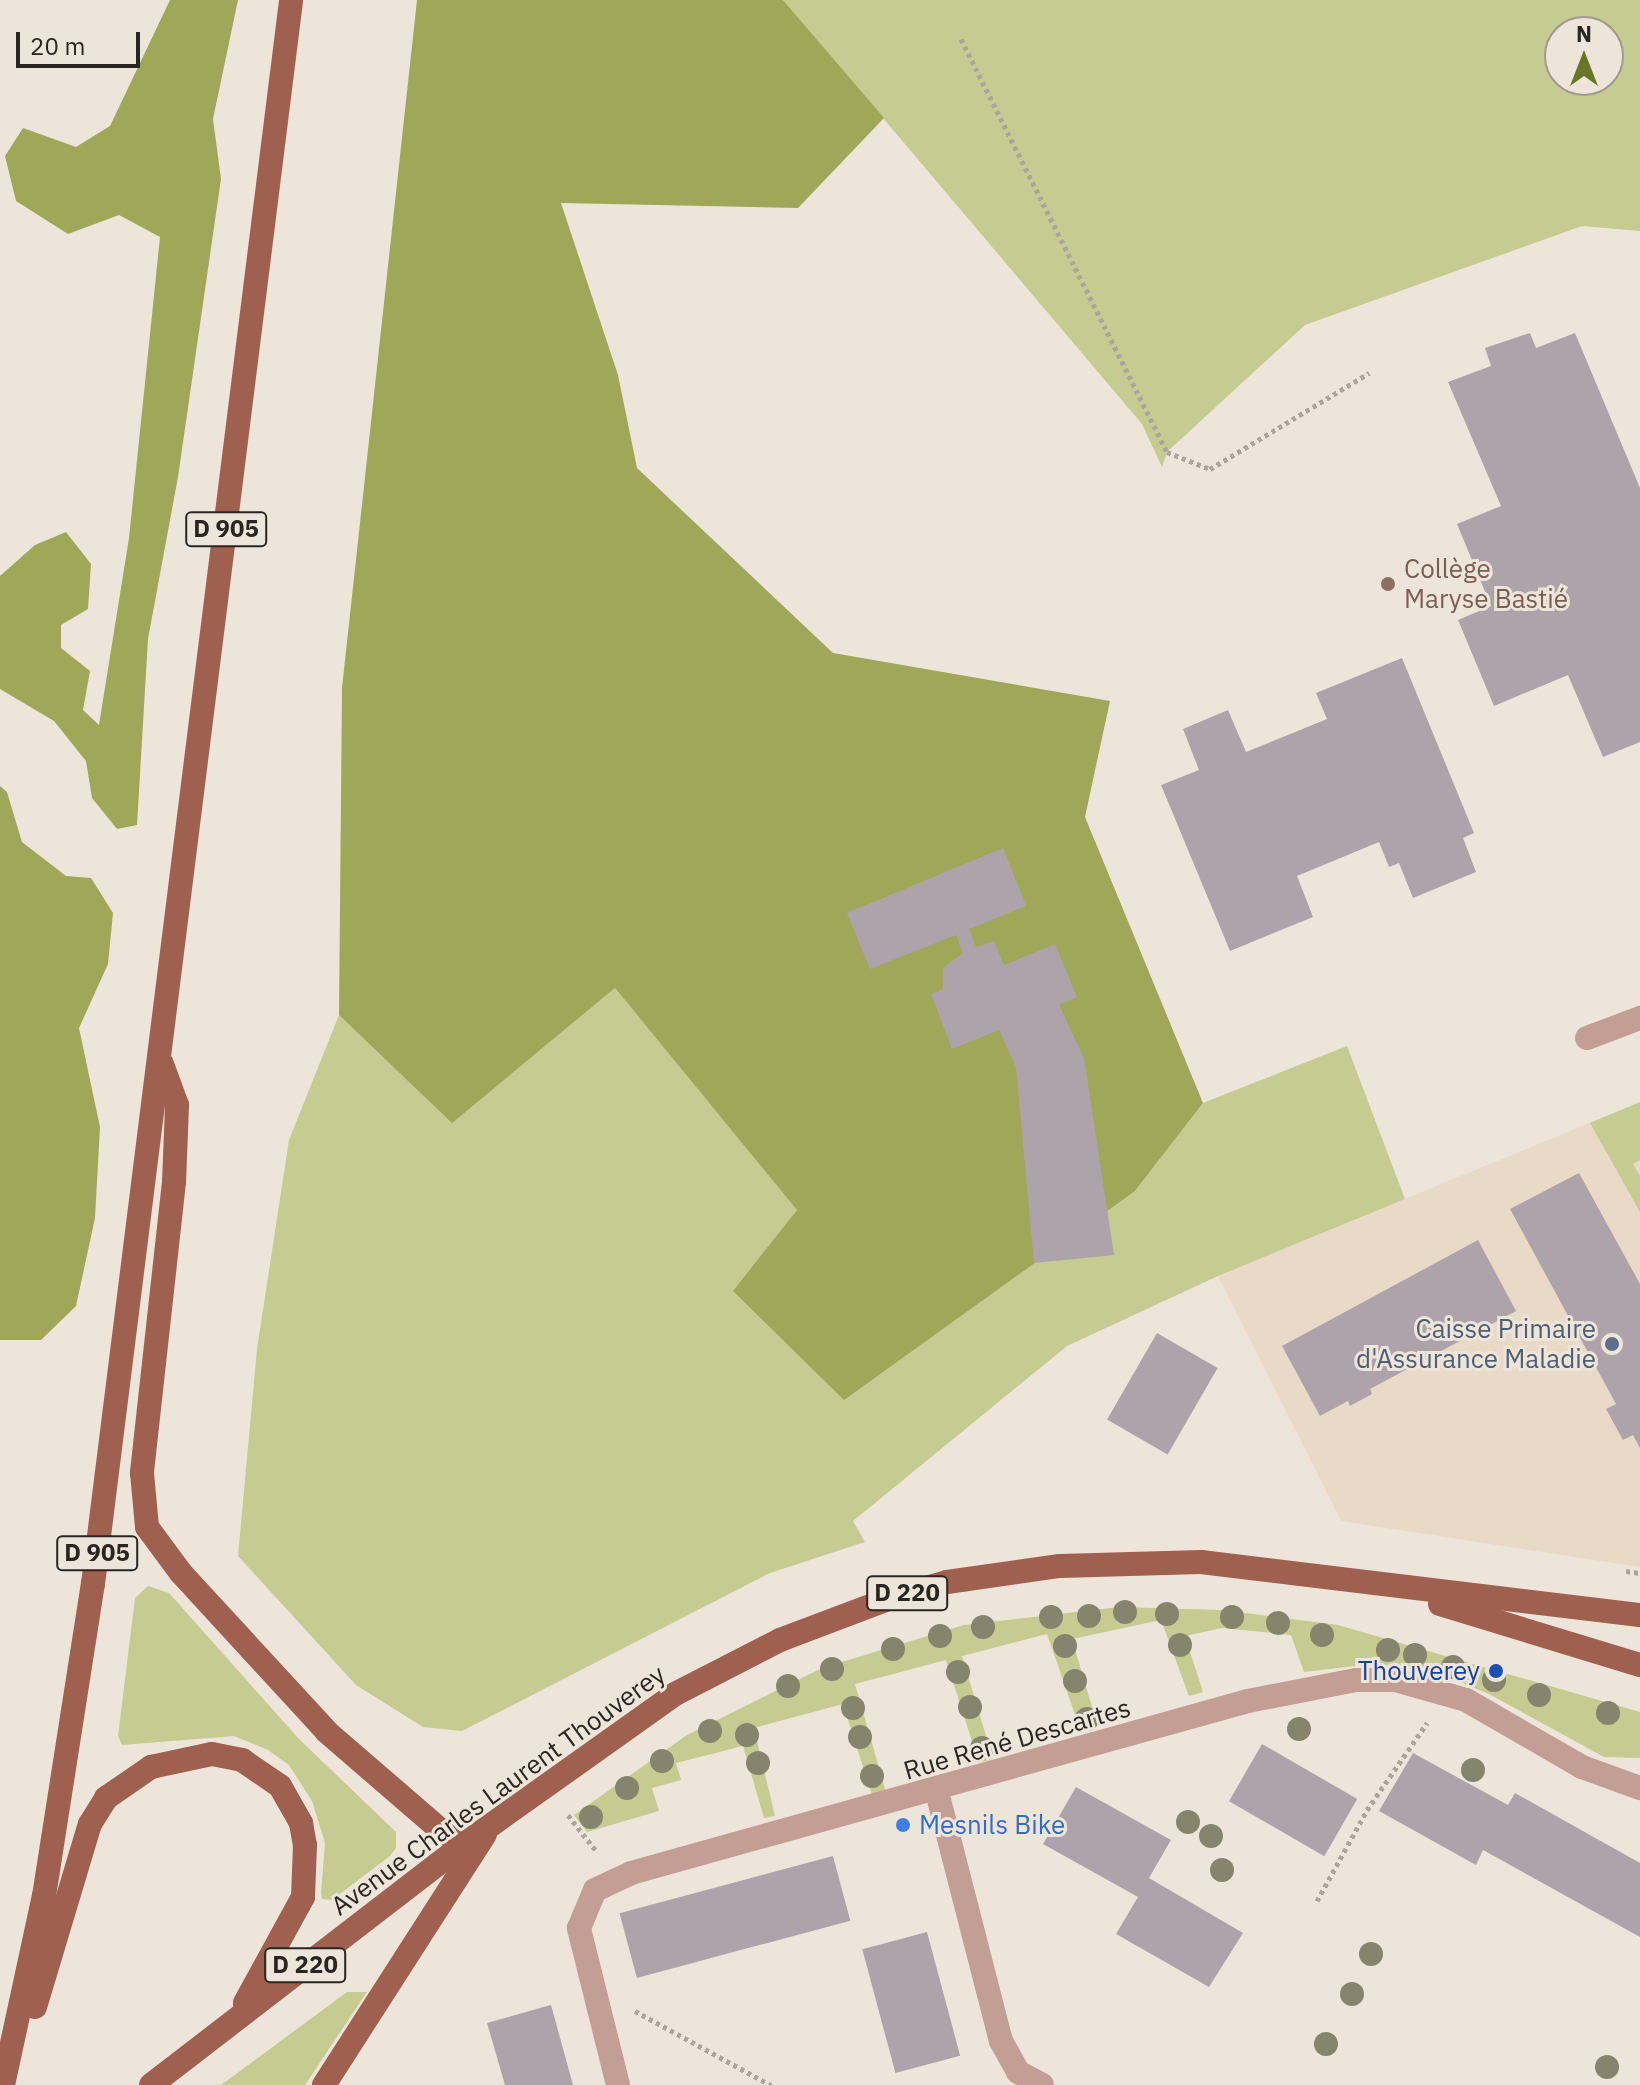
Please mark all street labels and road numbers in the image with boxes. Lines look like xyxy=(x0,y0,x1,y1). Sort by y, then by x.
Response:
road number: D 905 xyxy=(184,509,268,549)
road number: D 905 xyxy=(55,1533,139,1573)
road number: D 220 xyxy=(865,1573,949,1613)
street label: Avenue Charles Laurent Thouverey xyxy=(325,1658,671,1922)
street label: Rue René Descartes xyxy=(900,1692,1134,1786)
road number: D 220 xyxy=(263,1945,347,1985)

